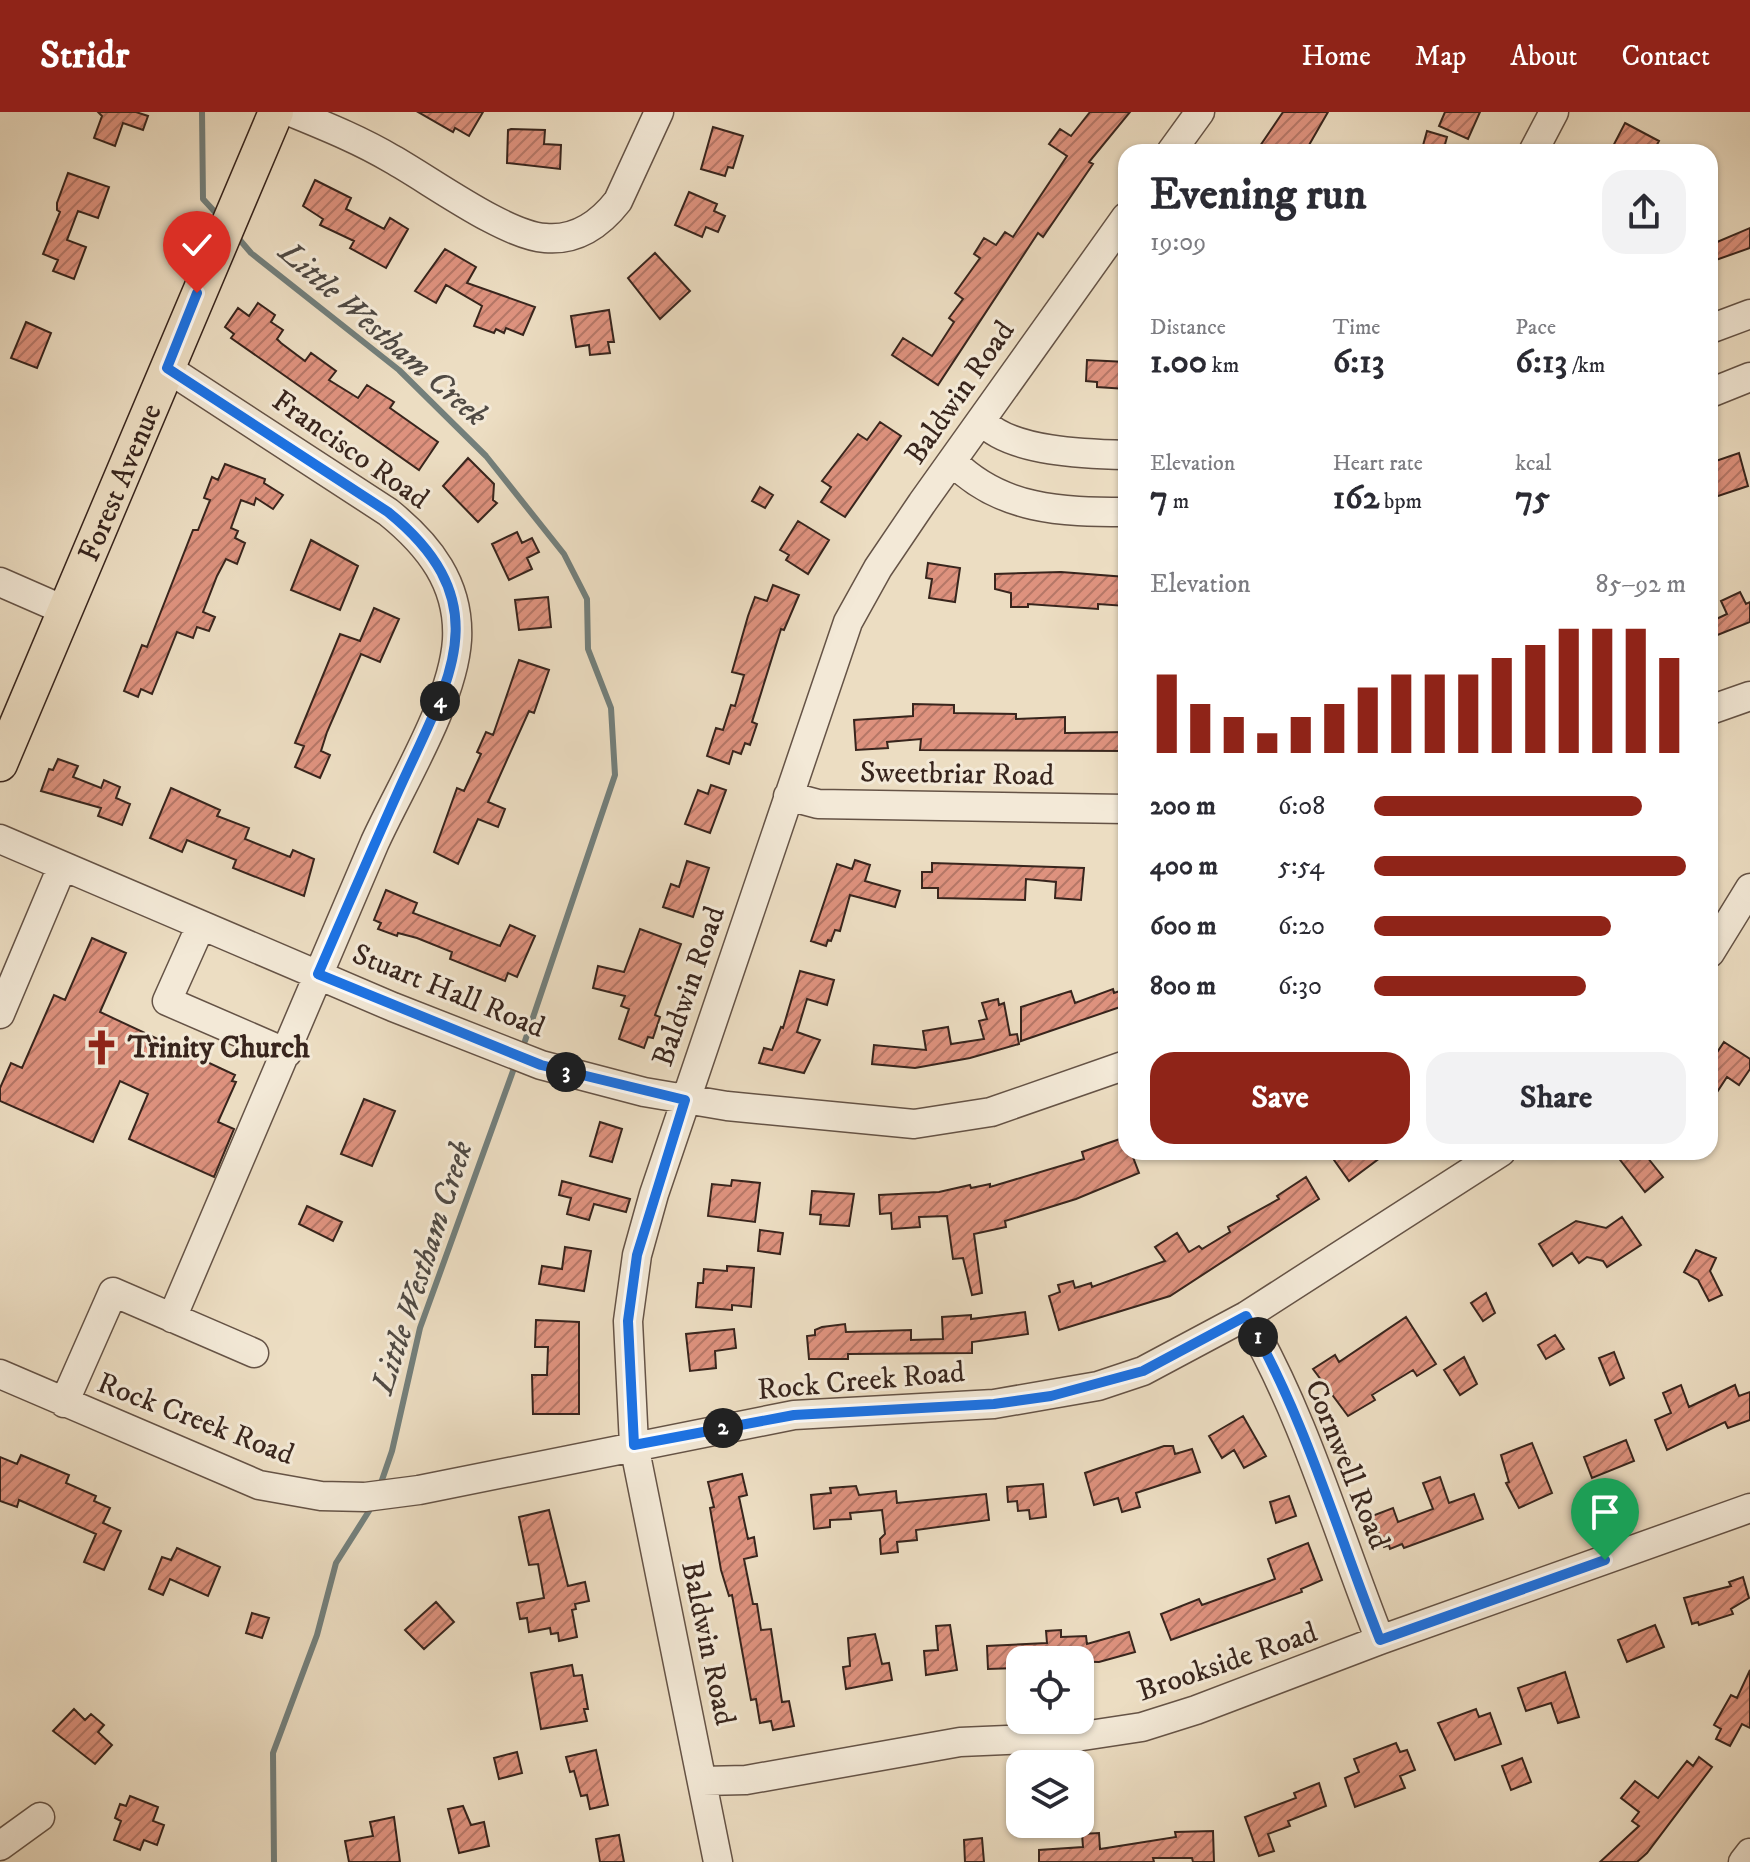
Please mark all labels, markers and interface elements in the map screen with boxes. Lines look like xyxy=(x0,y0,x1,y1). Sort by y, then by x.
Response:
text: Stridr xyxy=(40,32,129,80)
text: Home xyxy=(1302,39,1371,74)
text: Map xyxy=(1415,39,1466,74)
text: About xyxy=(1510,39,1577,74)
text: Contact xyxy=(1621,39,1710,74)
text: Evening run xyxy=(1150,168,1367,223)
button: share xyxy=(1602,170,1686,254)
pin xyxy=(163,211,231,293)
icon: check xyxy=(175,223,219,267)
text: 19:09 xyxy=(1150,226,1206,259)
water label: Little Westham Creek xyxy=(269,232,496,436)
street label: Baldwin Road xyxy=(897,314,1023,472)
text: Distance xyxy=(1150,314,1226,341)
text: Time xyxy=(1333,314,1380,341)
text: Pace xyxy=(1515,314,1556,341)
text: 1.00 xyxy=(1150,341,1207,383)
text: 6:13 xyxy=(1333,341,1384,383)
text: 6:13 xyxy=(1515,341,1567,383)
text: km xyxy=(1207,352,1239,379)
text: /km xyxy=(1567,352,1605,379)
street label: Francisco Road xyxy=(265,383,436,518)
street label: Forest Avenue xyxy=(71,398,170,567)
text: Elevation xyxy=(1150,450,1235,477)
text: Heart rate xyxy=(1333,450,1423,477)
text: kcal xyxy=(1515,450,1551,477)
text: 7 xyxy=(1150,477,1168,519)
text: 162 xyxy=(1333,477,1379,519)
text: 75 xyxy=(1515,477,1550,519)
text: m xyxy=(1168,488,1189,515)
text: bpm xyxy=(1379,488,1422,515)
text: Elevation xyxy=(1150,568,1251,601)
text: 85–92 m xyxy=(1596,568,1686,601)
pin: 4 xyxy=(420,681,460,721)
text: 4 xyxy=(434,687,446,714)
street label: Sweetbriar Road xyxy=(859,754,1055,795)
text: 200 m xyxy=(1150,790,1216,823)
text: 6:08 xyxy=(1278,790,1325,823)
text: 400 m xyxy=(1150,850,1218,883)
text: 5:54 xyxy=(1278,850,1324,883)
street label: Baldwin Road xyxy=(645,902,734,1071)
text: 600 m xyxy=(1150,910,1217,943)
text: 6:20 xyxy=(1278,910,1325,943)
street label: Stuart Hall Road xyxy=(347,936,550,1047)
text: 800 m xyxy=(1150,970,1216,1003)
text: 6:30 xyxy=(1278,970,1322,1003)
church icon: Trinity Church xyxy=(83,1028,121,1066)
place label: Trinity Church xyxy=(127,1030,310,1067)
pin: 3 xyxy=(546,1052,586,1092)
button: Save xyxy=(1150,1052,1410,1144)
button: Share xyxy=(1426,1052,1686,1144)
text: 3 xyxy=(562,1058,570,1085)
water label: Little Westham Creek xyxy=(363,1136,483,1401)
pin: 1 xyxy=(1238,1317,1278,1357)
text: 1 xyxy=(1254,1323,1262,1350)
street label: Rock Creek Road xyxy=(756,1354,966,1409)
street label: Rock Creek Road xyxy=(92,1365,299,1474)
street label: Cornwell Road xyxy=(1296,1375,1397,1555)
pin: 2 xyxy=(703,1408,743,1448)
text: 2 xyxy=(718,1414,728,1441)
pin xyxy=(1571,1478,1639,1560)
icon: arrive xyxy=(1583,1490,1627,1534)
street label: Baldwin Road xyxy=(672,1558,743,1729)
street label: Brookside Road xyxy=(1133,1614,1322,1710)
map controls xyxy=(1006,1646,1094,1838)
button: locate xyxy=(1006,1646,1094,1734)
button: layers xyxy=(1006,1750,1094,1838)

